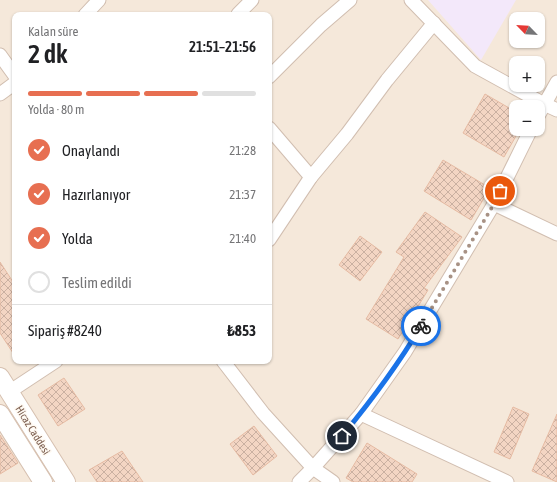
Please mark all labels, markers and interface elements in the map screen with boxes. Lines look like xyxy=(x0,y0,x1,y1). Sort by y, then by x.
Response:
north arrow xyxy=(509,12,545,48)
map controls xyxy=(509,12,545,136)
text: Kalan süre xyxy=(28,24,78,39)
text: 21:51–21:56 xyxy=(189,38,256,55)
text: 2 dk xyxy=(28,39,68,69)
button: + xyxy=(509,56,545,92)
button: − xyxy=(509,100,545,136)
text: Yolda · 80 m xyxy=(28,102,84,117)
icon: check xyxy=(28,139,50,161)
text: Onaylandı xyxy=(62,142,120,159)
text: 21:28 xyxy=(229,143,256,158)
pin xyxy=(483,174,517,208)
icon: bag xyxy=(489,180,511,202)
icon: check xyxy=(28,183,50,205)
text: Hazırlanıyor xyxy=(62,186,130,203)
text: 21:37 xyxy=(229,187,256,202)
icon: check xyxy=(28,227,50,249)
text: Yolda xyxy=(62,230,93,247)
text: 21:40 xyxy=(229,231,256,246)
text: Teslim edildi xyxy=(62,274,132,291)
courier xyxy=(401,306,441,346)
icon: bike xyxy=(410,315,432,337)
text: Sipariş #8240 xyxy=(28,322,102,339)
text: ₺853 xyxy=(227,322,256,339)
street label: Hicaz Caddesi xyxy=(13,403,53,457)
pin xyxy=(325,419,359,453)
icon: home xyxy=(331,425,353,447)

